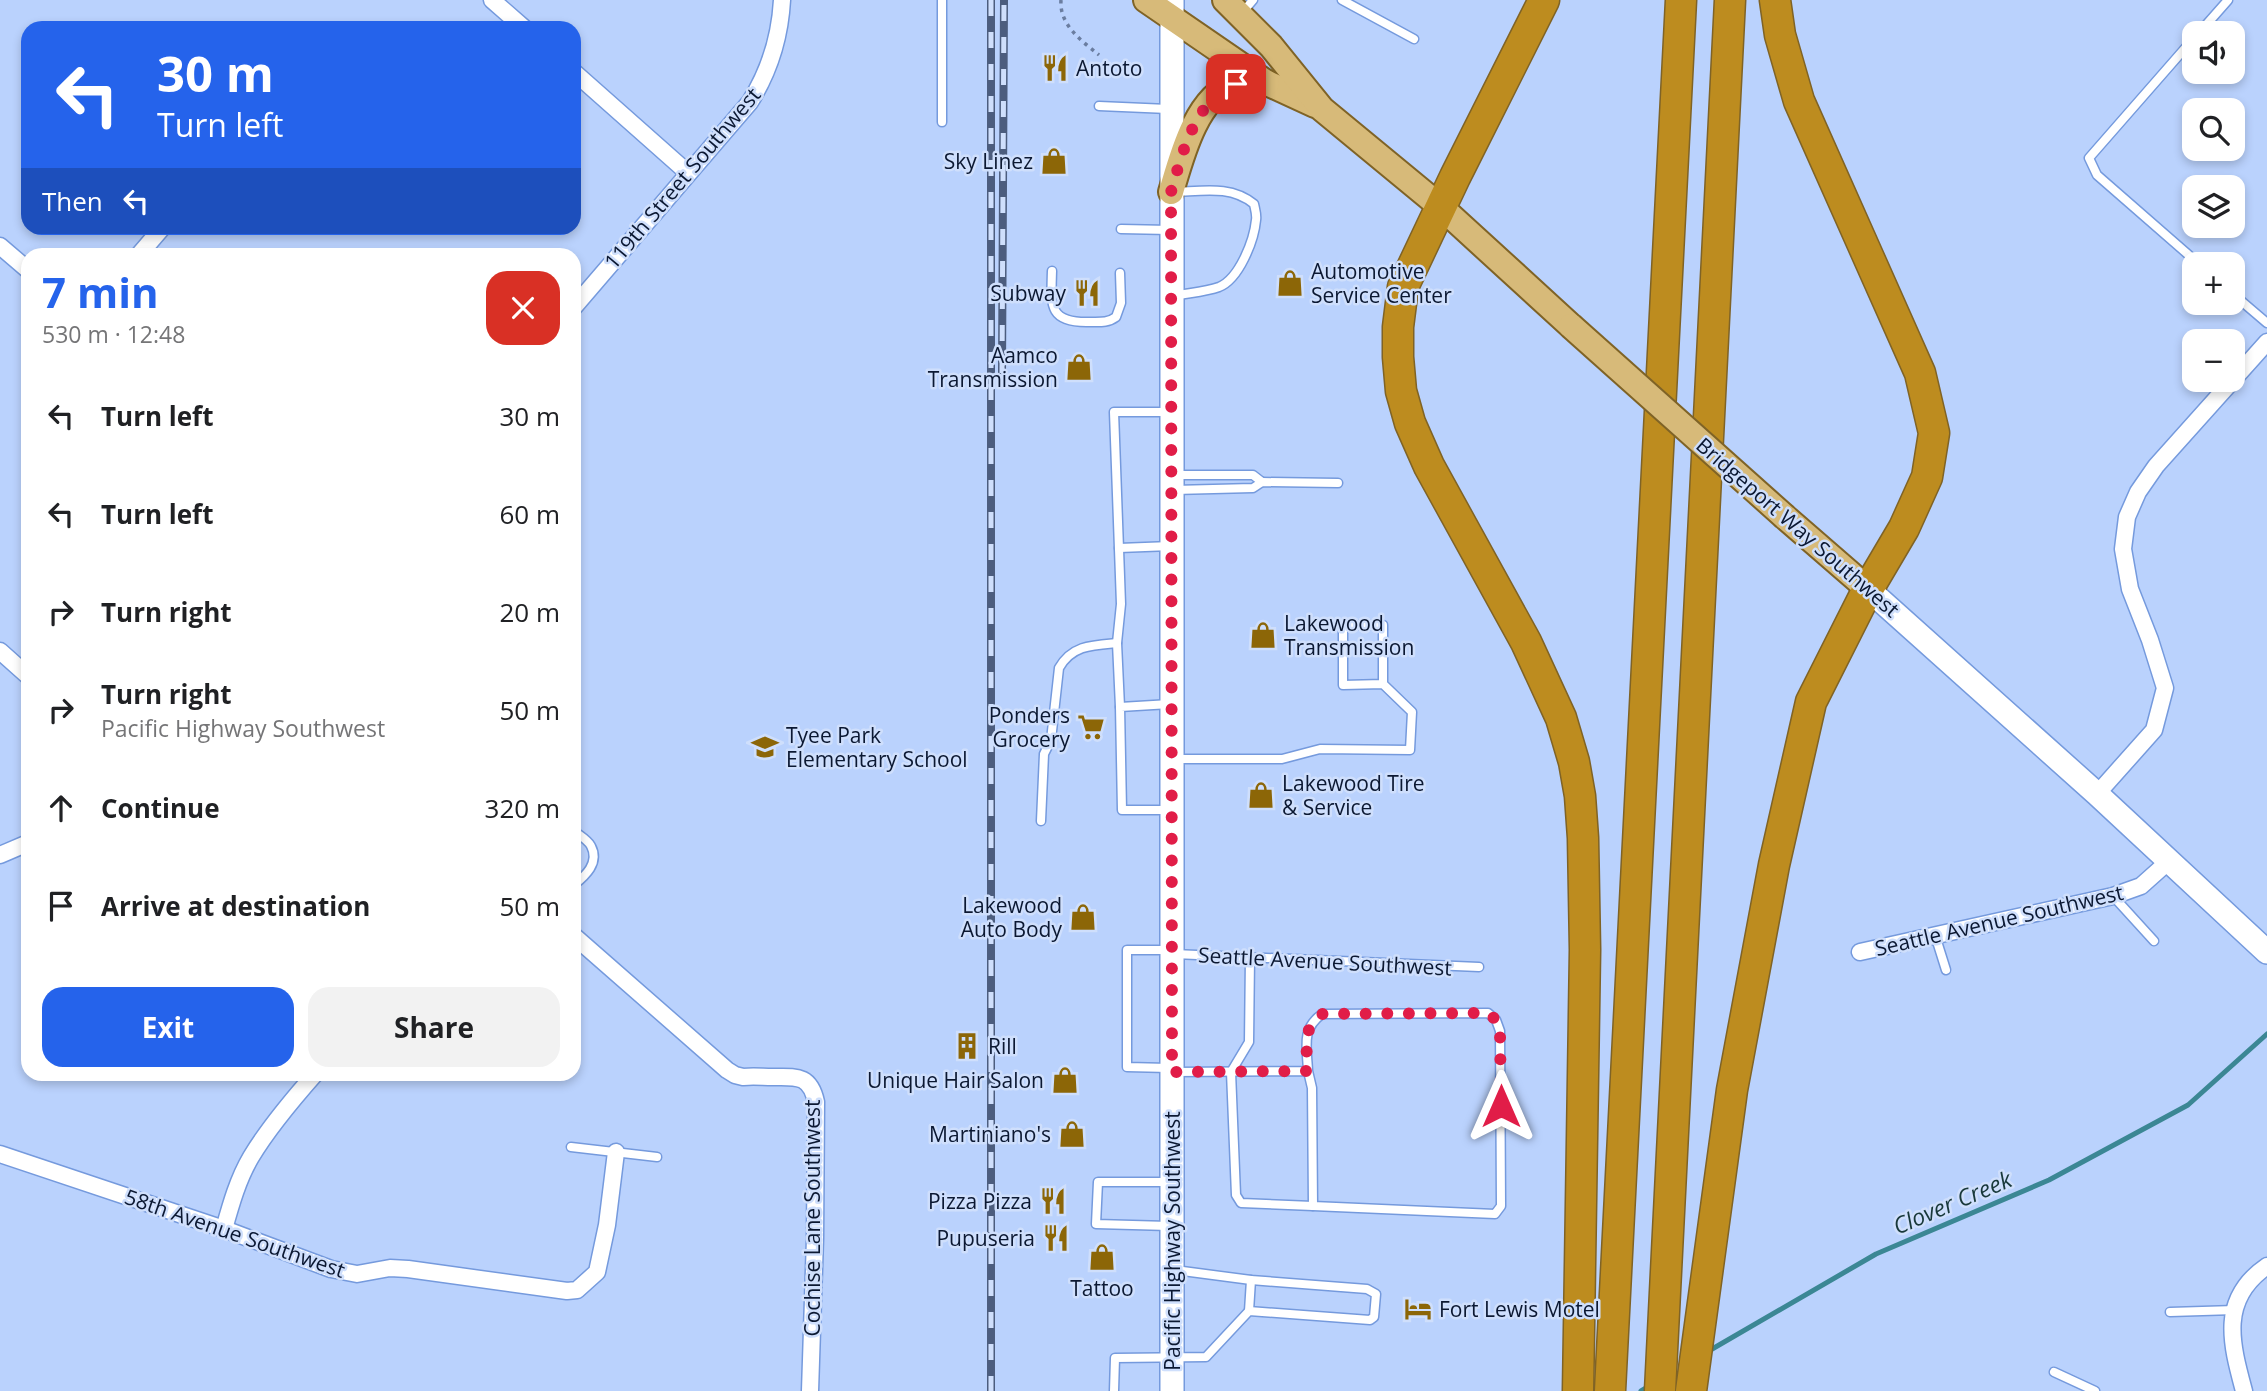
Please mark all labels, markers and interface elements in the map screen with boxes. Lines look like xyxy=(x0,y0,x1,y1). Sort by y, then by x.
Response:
map controls xyxy=(2182,21,2245,392)
button: sound xyxy=(2182,21,2245,84)
text: 30 m xyxy=(157,40,274,106)
icon: left xyxy=(42,49,133,140)
restaurant icon: Antoto xyxy=(1040,53,1070,83)
place label: Antoto xyxy=(1076,54,1142,82)
pin xyxy=(1206,54,1266,114)
icon: arrive xyxy=(1217,65,1255,103)
street label: 119th Street Southwest xyxy=(598,81,766,275)
button: search xyxy=(2182,98,2245,161)
text: Turn left xyxy=(157,103,283,146)
shop icon: Sky Linez xyxy=(1039,146,1069,176)
place label: Sky Linez xyxy=(944,147,1033,175)
button: layers xyxy=(2182,175,2245,238)
icon: left xyxy=(117,182,155,220)
text: Then xyxy=(42,183,103,219)
button: + xyxy=(2182,252,2245,315)
place label: Automotive Service Center xyxy=(1311,257,1452,309)
text: 7 min xyxy=(42,263,159,320)
shop icon: Automotive Service Center xyxy=(1275,268,1305,298)
button: close xyxy=(486,271,560,345)
restaurant icon: Subway xyxy=(1072,278,1102,308)
place label: Subway xyxy=(990,279,1066,307)
text: 530 m · 12:48 xyxy=(42,318,185,350)
button: − xyxy=(2182,329,2245,392)
place label: Aamco Transmission xyxy=(928,341,1058,393)
shop icon: Aamco Transmission xyxy=(1064,352,1094,382)
icon: left xyxy=(42,397,80,435)
text: Turn left xyxy=(101,398,213,434)
text: 30 m xyxy=(499,398,560,434)
street label: Bridgeport Way Southwest xyxy=(1691,431,1905,623)
icon: left xyxy=(42,495,80,533)
text: Turn left xyxy=(101,496,213,532)
text: 60 m xyxy=(499,496,560,532)
icon: right xyxy=(42,593,80,631)
text: Turn right xyxy=(101,594,232,630)
text: 20 m xyxy=(499,594,560,630)
place label: Lakewood Transmission xyxy=(1284,609,1414,661)
shop icon: Lakewood Transmission xyxy=(1248,620,1278,650)
text: Turn right xyxy=(101,676,232,712)
icon: right xyxy=(42,691,80,729)
text: 50 m xyxy=(499,692,560,728)
place label: Ponders Grocery xyxy=(989,701,1070,753)
text: Pacific Highway Southwest xyxy=(101,712,385,744)
supermarket icon: Ponders Grocery xyxy=(1076,712,1106,742)
place label: Tyee Park Elementary School xyxy=(786,721,968,773)
school or university icon: Tyee Park Elementary School xyxy=(750,732,780,762)
place label: Lakewood Tire & Service xyxy=(1282,769,1425,821)
shop icon: Lakewood Tire & Service xyxy=(1246,780,1276,810)
icon: ahead xyxy=(42,789,80,827)
text: Continue xyxy=(101,790,220,826)
text: 320 m xyxy=(485,790,560,826)
street label: Seattle Avenue Southwest xyxy=(1872,878,2126,962)
icon: arrive xyxy=(42,887,80,925)
text: Arrive at destination xyxy=(101,888,370,924)
text: 50 m xyxy=(499,888,560,924)
place label: Lakewood Auto Body xyxy=(961,891,1062,943)
shop icon: Lakewood Auto Body xyxy=(1068,902,1098,932)
street label: Seattle Avenue Southwest xyxy=(1197,940,1453,982)
button: Exit xyxy=(42,987,294,1067)
button: Share xyxy=(308,987,560,1067)
building icon: Rill xyxy=(952,1031,982,1061)
place label: Rill xyxy=(988,1032,1017,1060)
shop icon: Unique Hair Salon xyxy=(1050,1065,1080,1095)
place label: Unique Hair Salon xyxy=(867,1066,1044,1094)
position arrow xyxy=(1464,1069,1538,1143)
street label: Cochise Lane Southwest xyxy=(798,1099,826,1337)
street label: Pacific Highway Southwest xyxy=(1158,1111,1186,1371)
shop icon: Martiniano's xyxy=(1057,1119,1087,1149)
place label: Martiniano's xyxy=(929,1120,1051,1148)
water label: Clover Creek xyxy=(1888,1162,2017,1241)
street label: 58th Avenue Southwest xyxy=(121,1182,349,1284)
restaurant icon: Pizza Pizza xyxy=(1038,1186,1068,1216)
place label: Pizza Pizza xyxy=(928,1187,1032,1215)
restaurant icon: Pupuseria xyxy=(1041,1223,1071,1253)
place label: Pupuseria xyxy=(936,1224,1035,1252)
shop icon: Tattoo xyxy=(1087,1242,1117,1272)
place label: Tattoo xyxy=(1070,1274,1134,1302)
hotel icon: Fort Lewis Motel xyxy=(1403,1294,1433,1324)
place label: Fort Lewis Motel xyxy=(1439,1295,1600,1323)

